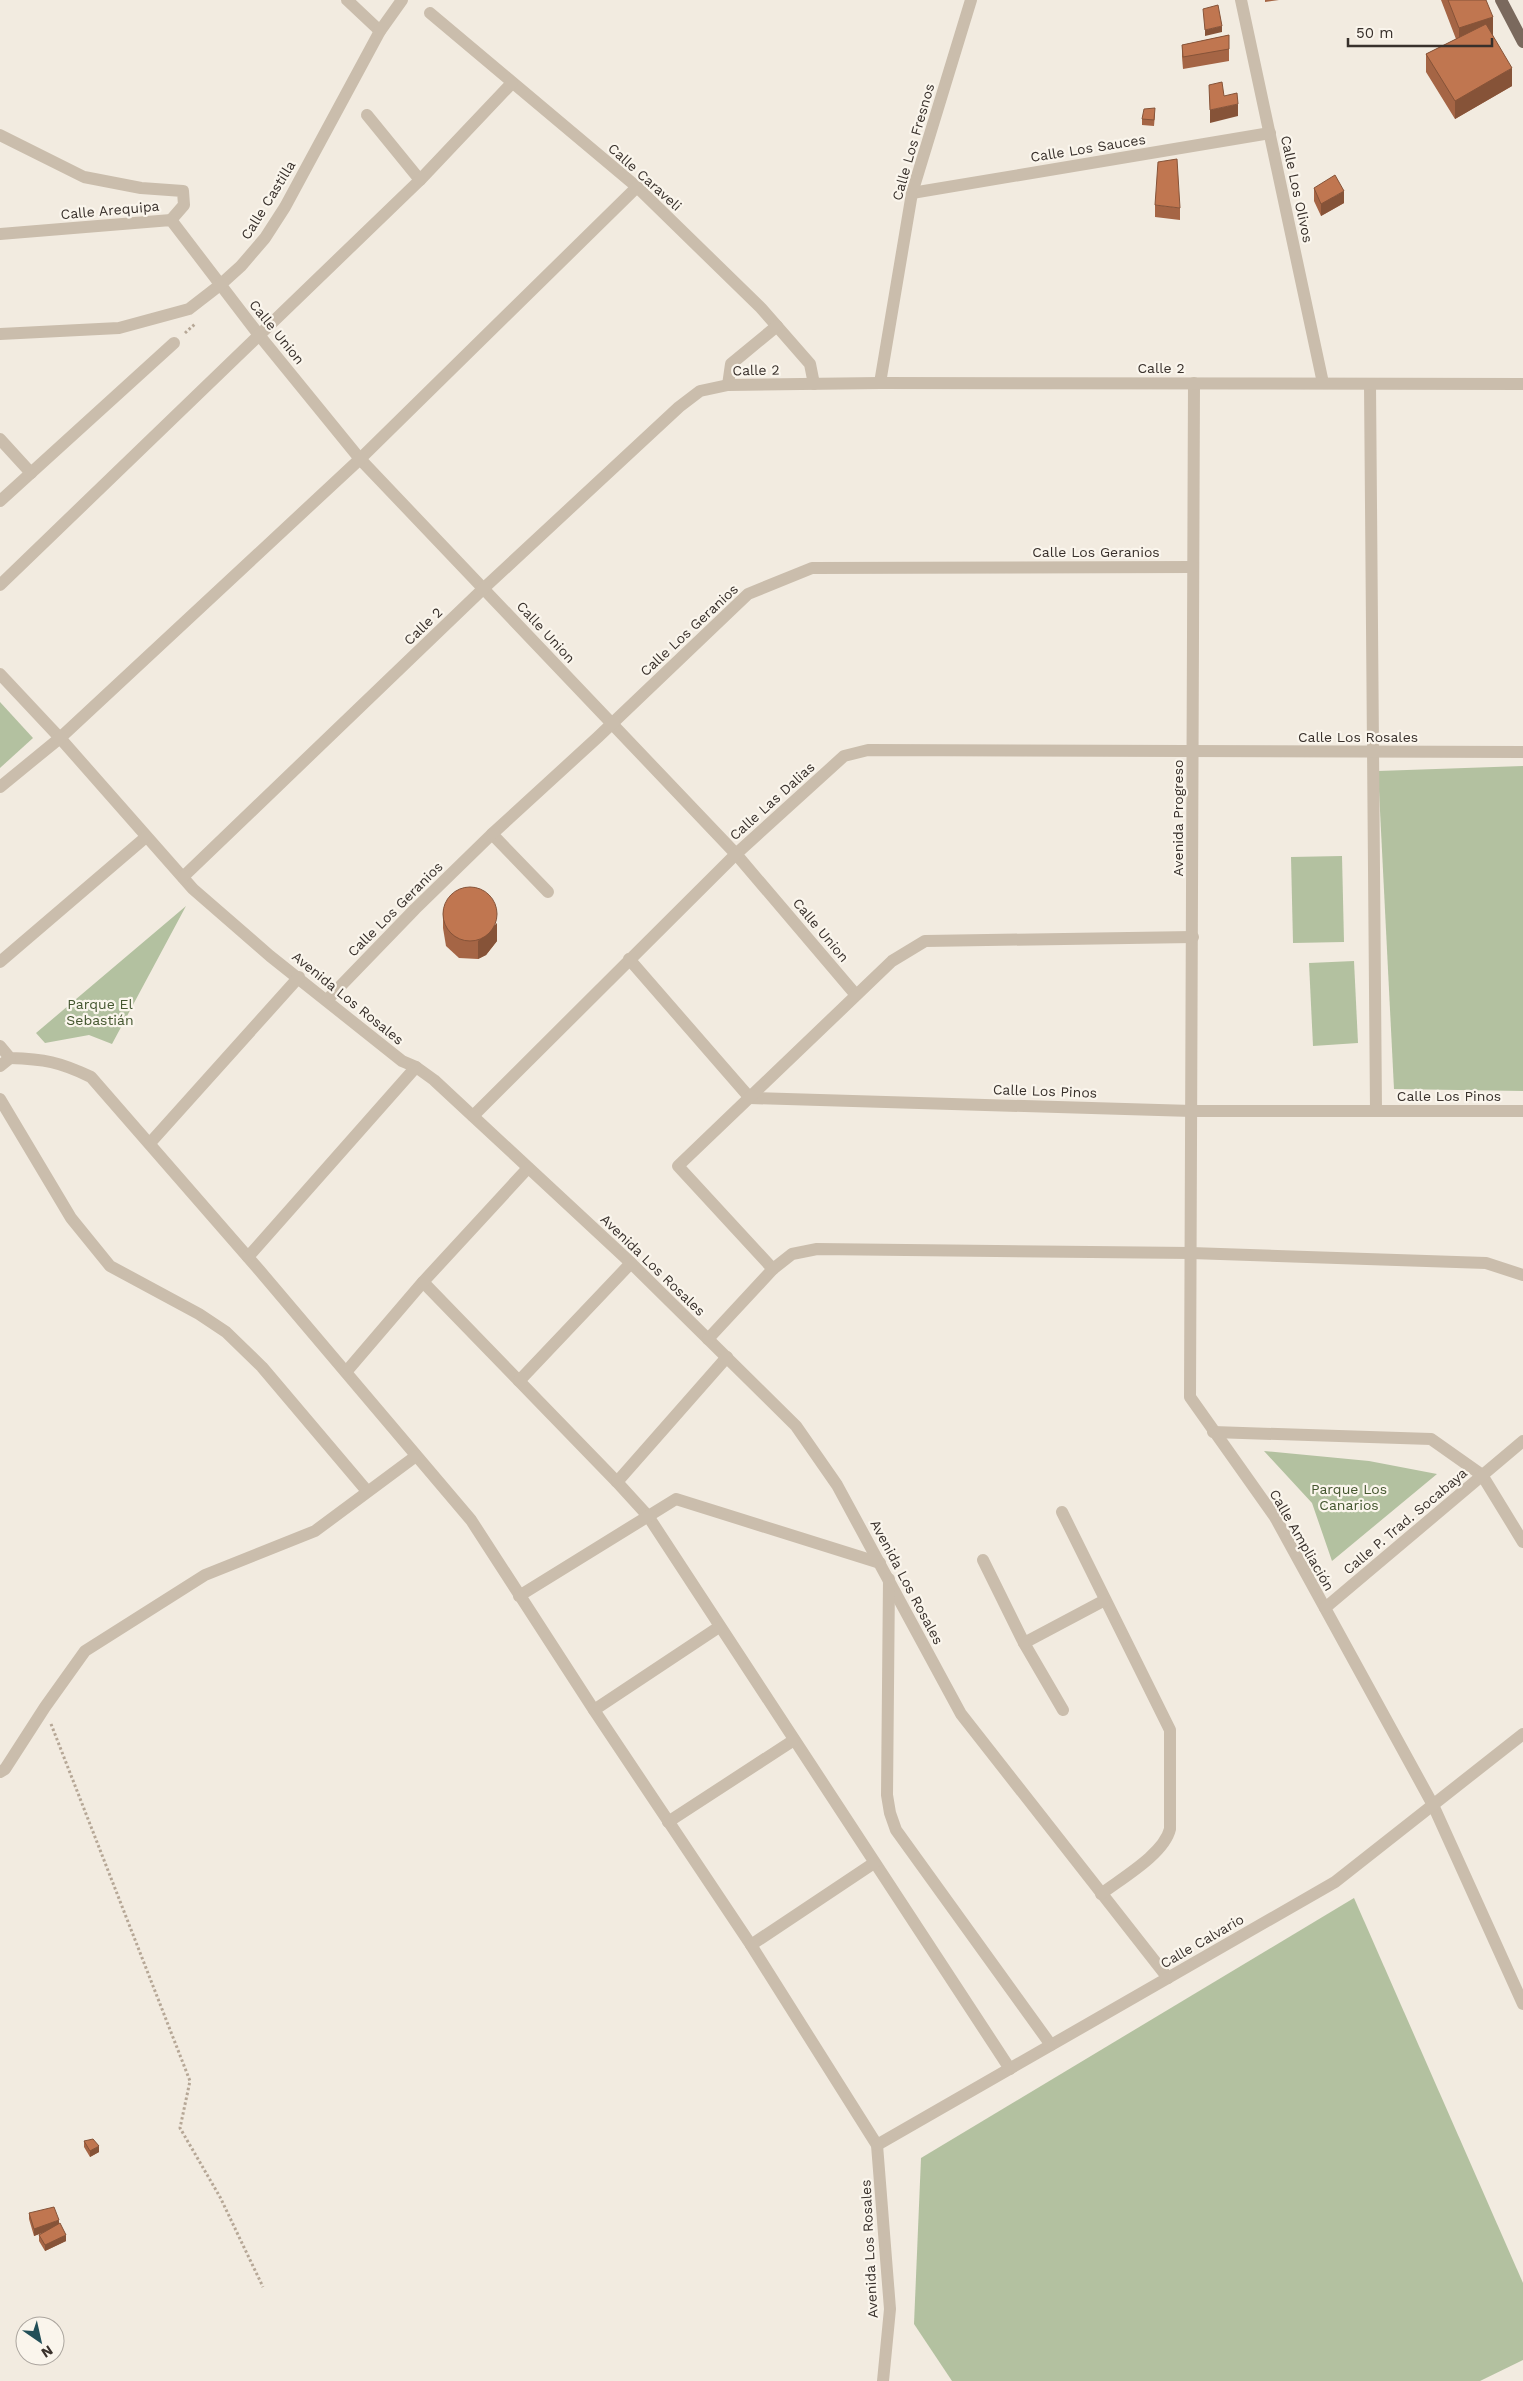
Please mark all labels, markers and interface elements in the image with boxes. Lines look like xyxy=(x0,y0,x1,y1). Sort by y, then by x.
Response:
scale bar xyxy=(1348,15,1492,47)
text: 50 m xyxy=(1356,24,1393,42)
street label: Calle Los Fresnos xyxy=(889,82,937,202)
street label: Calle Los Sauces xyxy=(1029,131,1147,165)
street label: Calle Los Olivos xyxy=(1278,134,1316,244)
street label: Calle Caraveli xyxy=(605,140,685,214)
street label: Calle Castilla xyxy=(237,158,299,242)
street label: Calle Arequipa xyxy=(60,198,160,222)
street label: Calle Union xyxy=(246,297,308,367)
street label: Calle 2 xyxy=(1137,360,1185,376)
street label: Calle 2 xyxy=(732,362,780,378)
street label: Calle Los Geranios xyxy=(1032,544,1160,560)
street label: Calle Los Geranios xyxy=(637,581,741,679)
street label: Calle Union xyxy=(513,598,579,666)
street label: Calle 2 xyxy=(400,604,446,648)
street label: Calle Los Rosales xyxy=(1298,729,1418,745)
street label: Calle Las Dalias xyxy=(726,759,818,843)
street label: Avenida Progreso xyxy=(1170,760,1186,876)
street label: Calle Los Geranios xyxy=(344,858,446,960)
street label: Calle Union xyxy=(790,895,852,965)
street label: Avenida Los Rosales xyxy=(289,948,407,1048)
park label: Parque El Sebastián xyxy=(66,996,134,1028)
street label: Calle Los Pinos xyxy=(993,1081,1097,1101)
street label: Calle Los Pinos xyxy=(1397,1088,1501,1104)
street label: Avenida Los Rosales xyxy=(597,1211,709,1319)
street label: Calle P. Trad. Socabaya xyxy=(1340,1465,1470,1577)
park label: Parque Los Canarios xyxy=(1311,1481,1387,1513)
street label: Calle Ampliación xyxy=(1266,1487,1338,1593)
street label: Avenida Los Rosales xyxy=(867,1517,947,1647)
street label: Calle Calvario xyxy=(1158,1911,1246,1971)
street label: Avenida Los Rosales xyxy=(857,2179,881,2319)
north arrow xyxy=(15,2316,65,2366)
text: N xyxy=(38,2342,56,2361)

